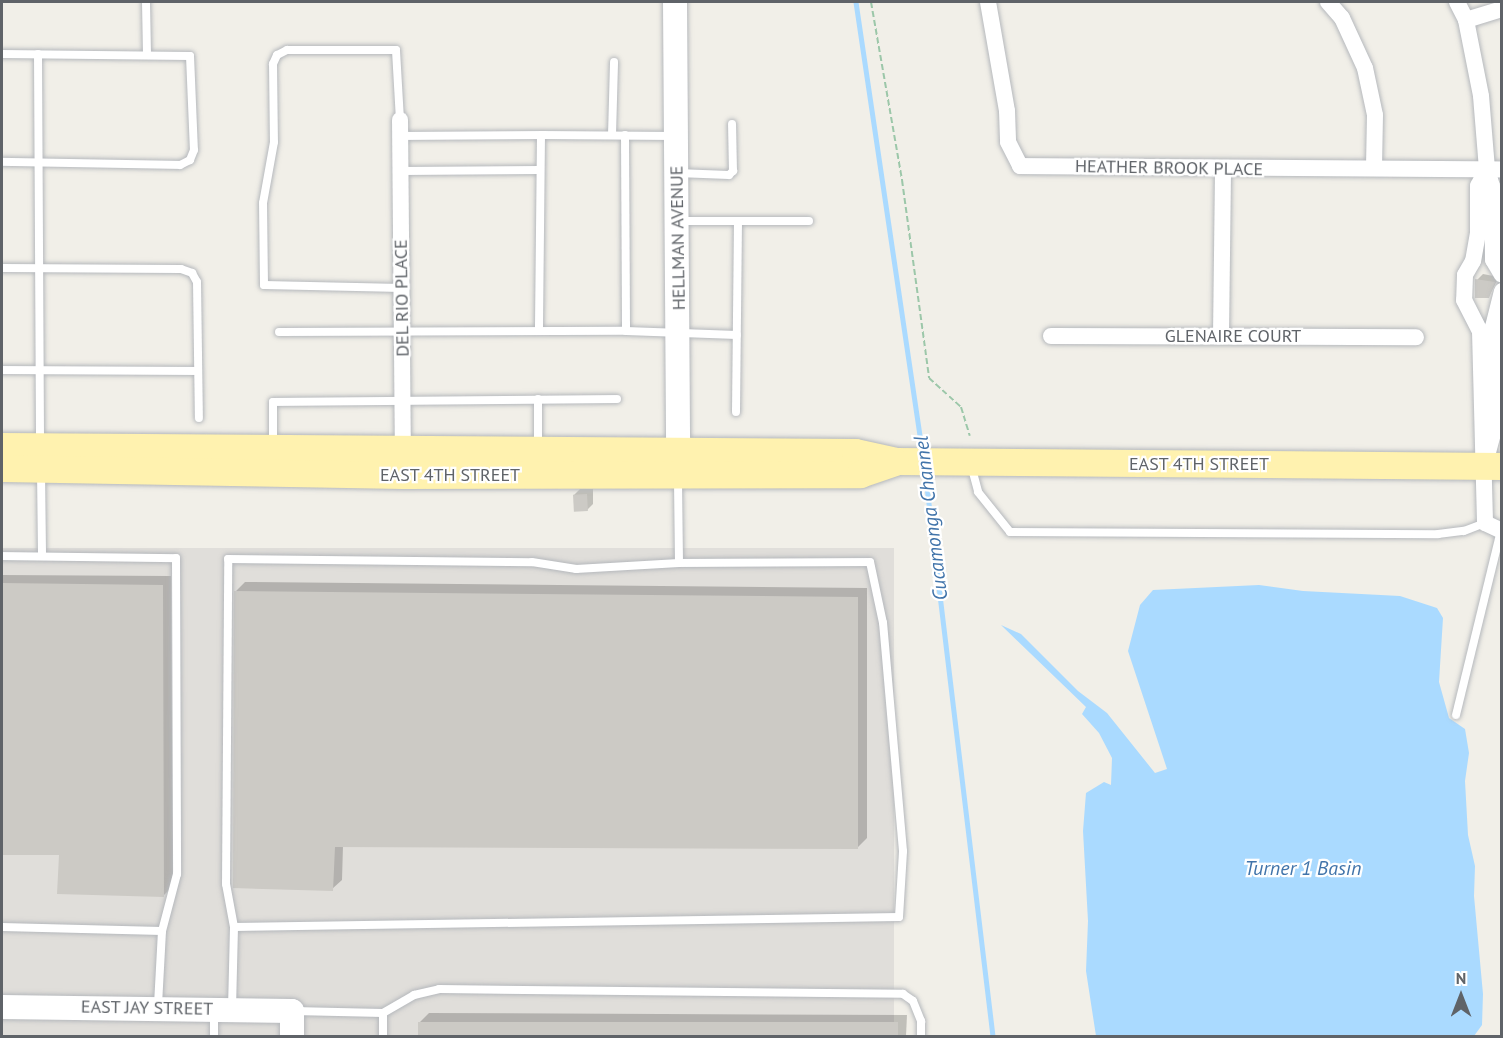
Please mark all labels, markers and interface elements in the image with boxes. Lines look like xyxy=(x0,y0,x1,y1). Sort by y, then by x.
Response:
street label: HEATHER BROOK PLACE xyxy=(1075,156,1263,180)
street label: HELLMAN AVENUE xyxy=(666,165,690,311)
street label: DEL RIO PLACE xyxy=(390,239,414,357)
street label: GLENAIRE COURT xyxy=(1165,325,1301,347)
water label: Cucamonga Channel xyxy=(909,434,953,602)
street label: EAST 4TH STREET xyxy=(1129,453,1269,475)
street label: EAST 4TH STREET xyxy=(380,464,520,486)
water label: Turner 1 Basin xyxy=(1245,856,1361,880)
north arrow xyxy=(1431,966,1491,1026)
text: N xyxy=(1456,968,1466,988)
street label: EAST JAY STREET xyxy=(80,996,214,1020)

